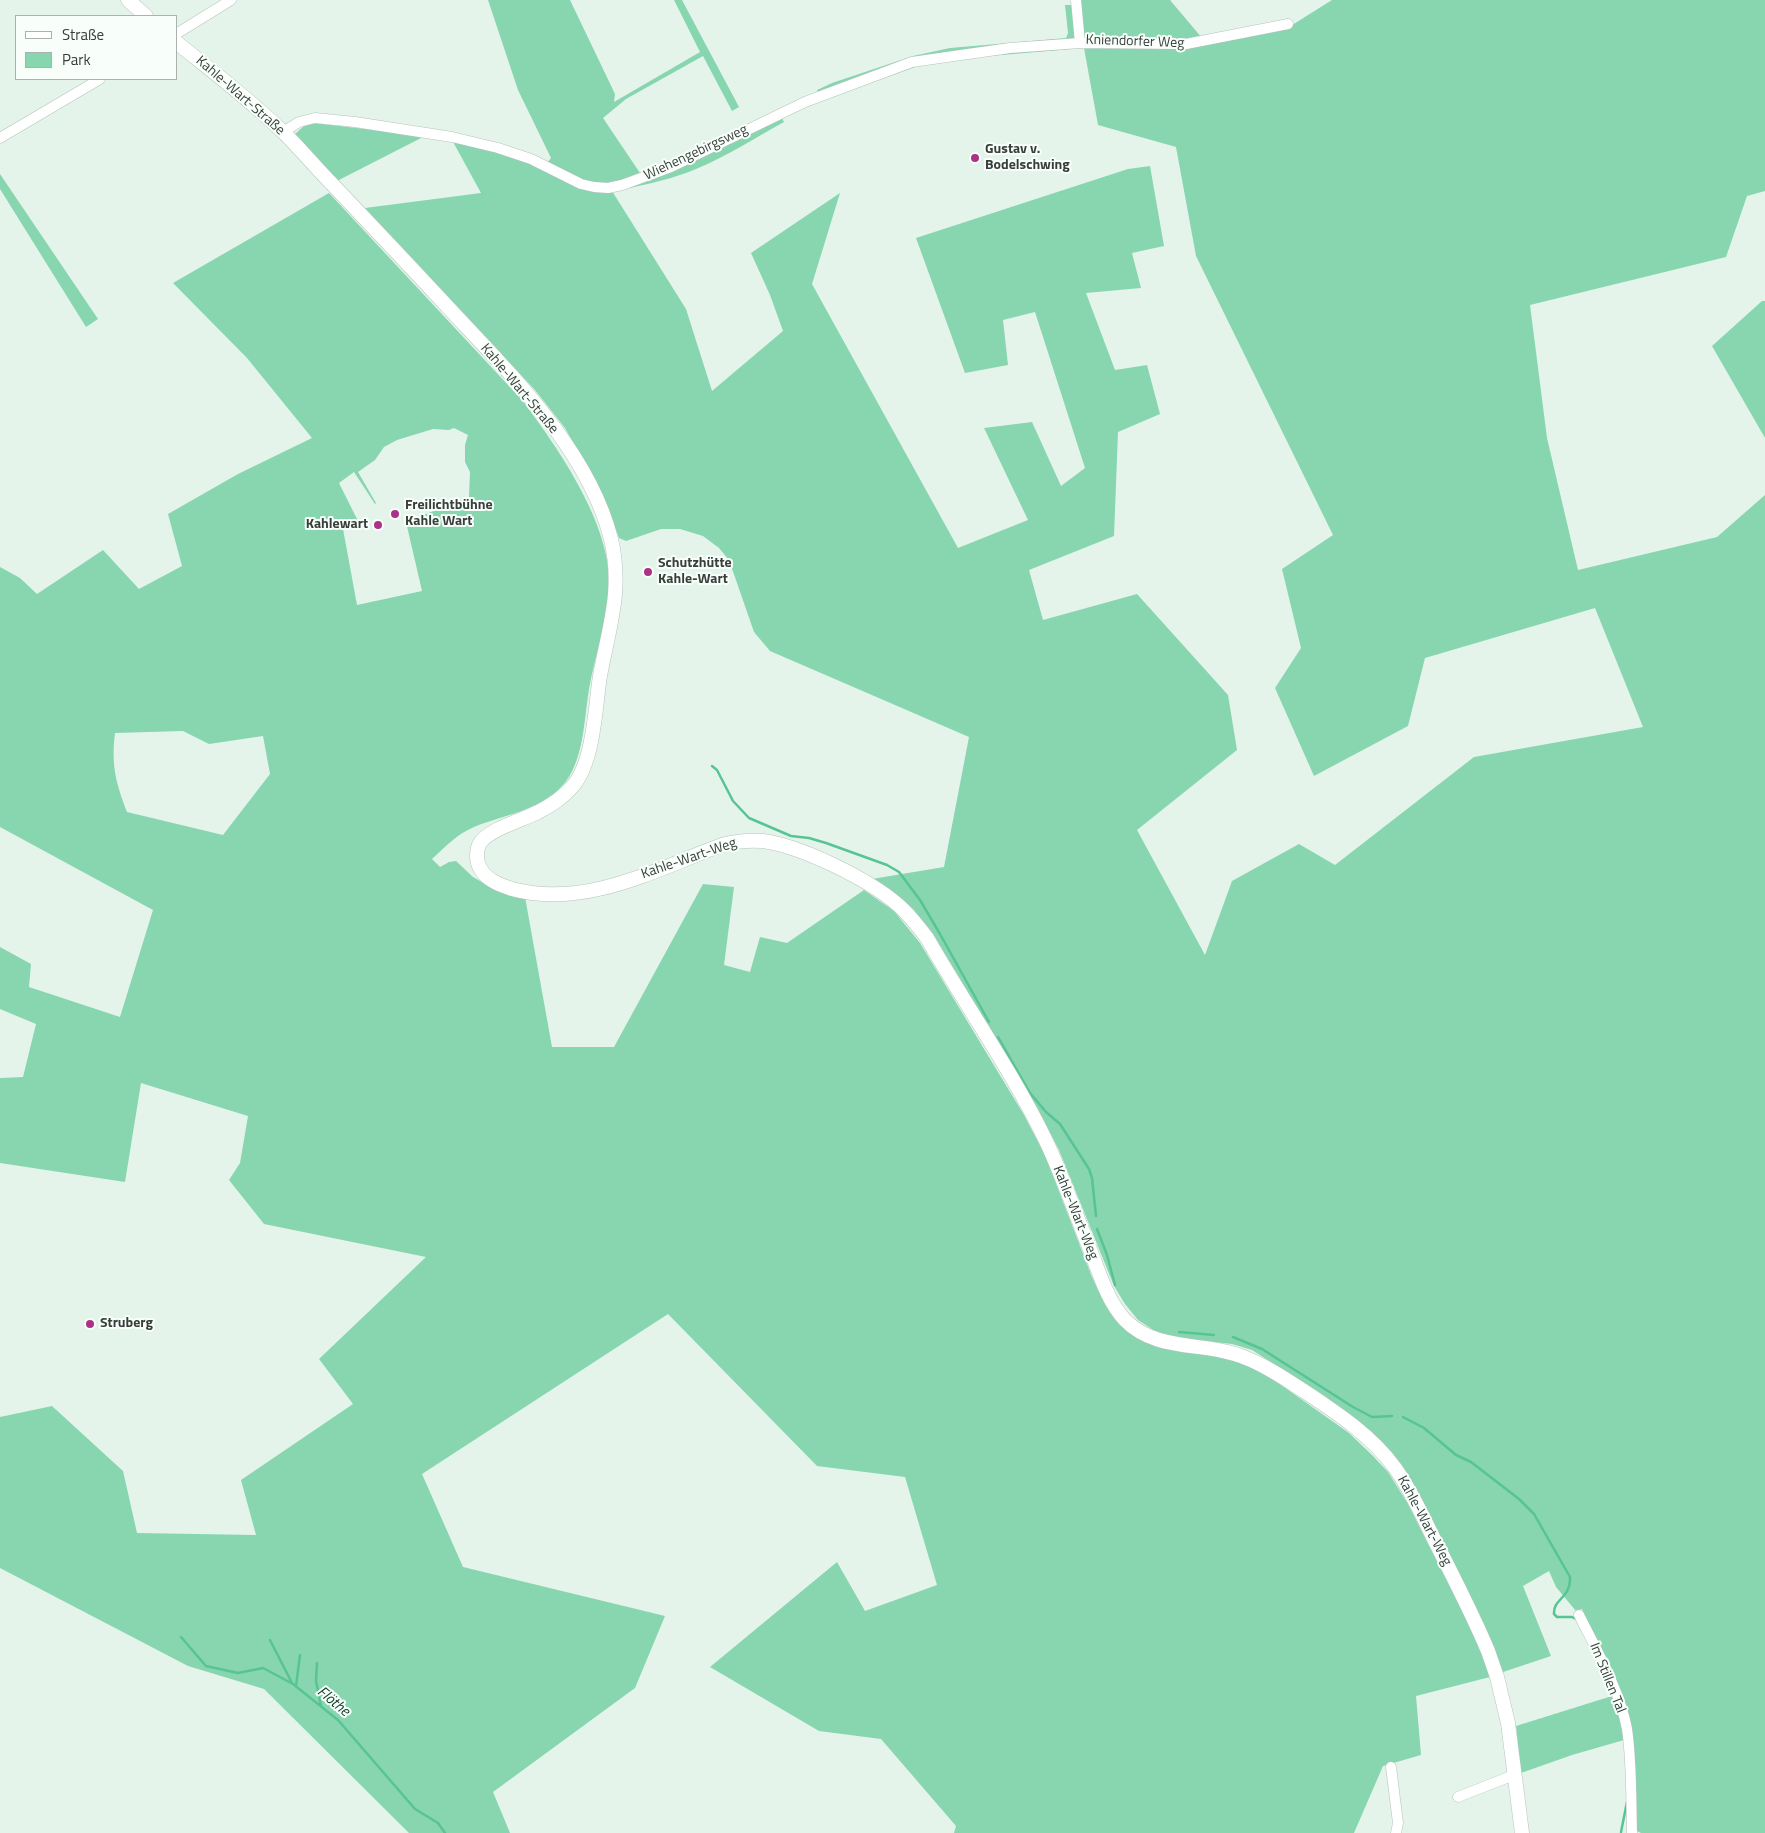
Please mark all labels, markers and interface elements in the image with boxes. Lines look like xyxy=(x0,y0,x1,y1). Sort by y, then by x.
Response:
legend xyxy=(15,15,178,80)
text: Straße xyxy=(62,23,104,46)
street label: Kniendorfer Weg xyxy=(1085,32,1185,52)
text: Park xyxy=(62,48,91,71)
street label: Kahle-Wart-Straße xyxy=(192,53,288,139)
street label: Wiehengebirgsweg xyxy=(641,122,751,184)
place label: Gustav v. Bodelschwing xyxy=(985,142,1070,174)
marker: Gustav v. Bodelschwing xyxy=(969,152,981,164)
street label: Kahle-Wart-Straße xyxy=(476,341,562,437)
place label: Freilichtbühne Kahle Wart xyxy=(405,498,493,530)
marker: Freilichtbühne Kahle Wart xyxy=(389,508,401,520)
place label: Kahlewart xyxy=(306,517,368,533)
marker: Kahlewart xyxy=(372,519,384,531)
place label: Schutzhütte Kahle-Wart xyxy=(658,556,732,588)
marker: Schutzhütte Kahle-Wart xyxy=(642,566,654,578)
street label: Kahle-Wart-Weg xyxy=(639,835,739,883)
street label: Kahle-Wart-Weg xyxy=(1049,1164,1101,1262)
place label: Struberg xyxy=(100,1316,153,1332)
marker: Struberg xyxy=(84,1318,96,1330)
street label: Kahle-Wart-Weg xyxy=(1393,1473,1455,1569)
street label: Im Stillen Tal xyxy=(1585,1640,1629,1716)
water label: Flöthe xyxy=(313,1683,353,1721)

